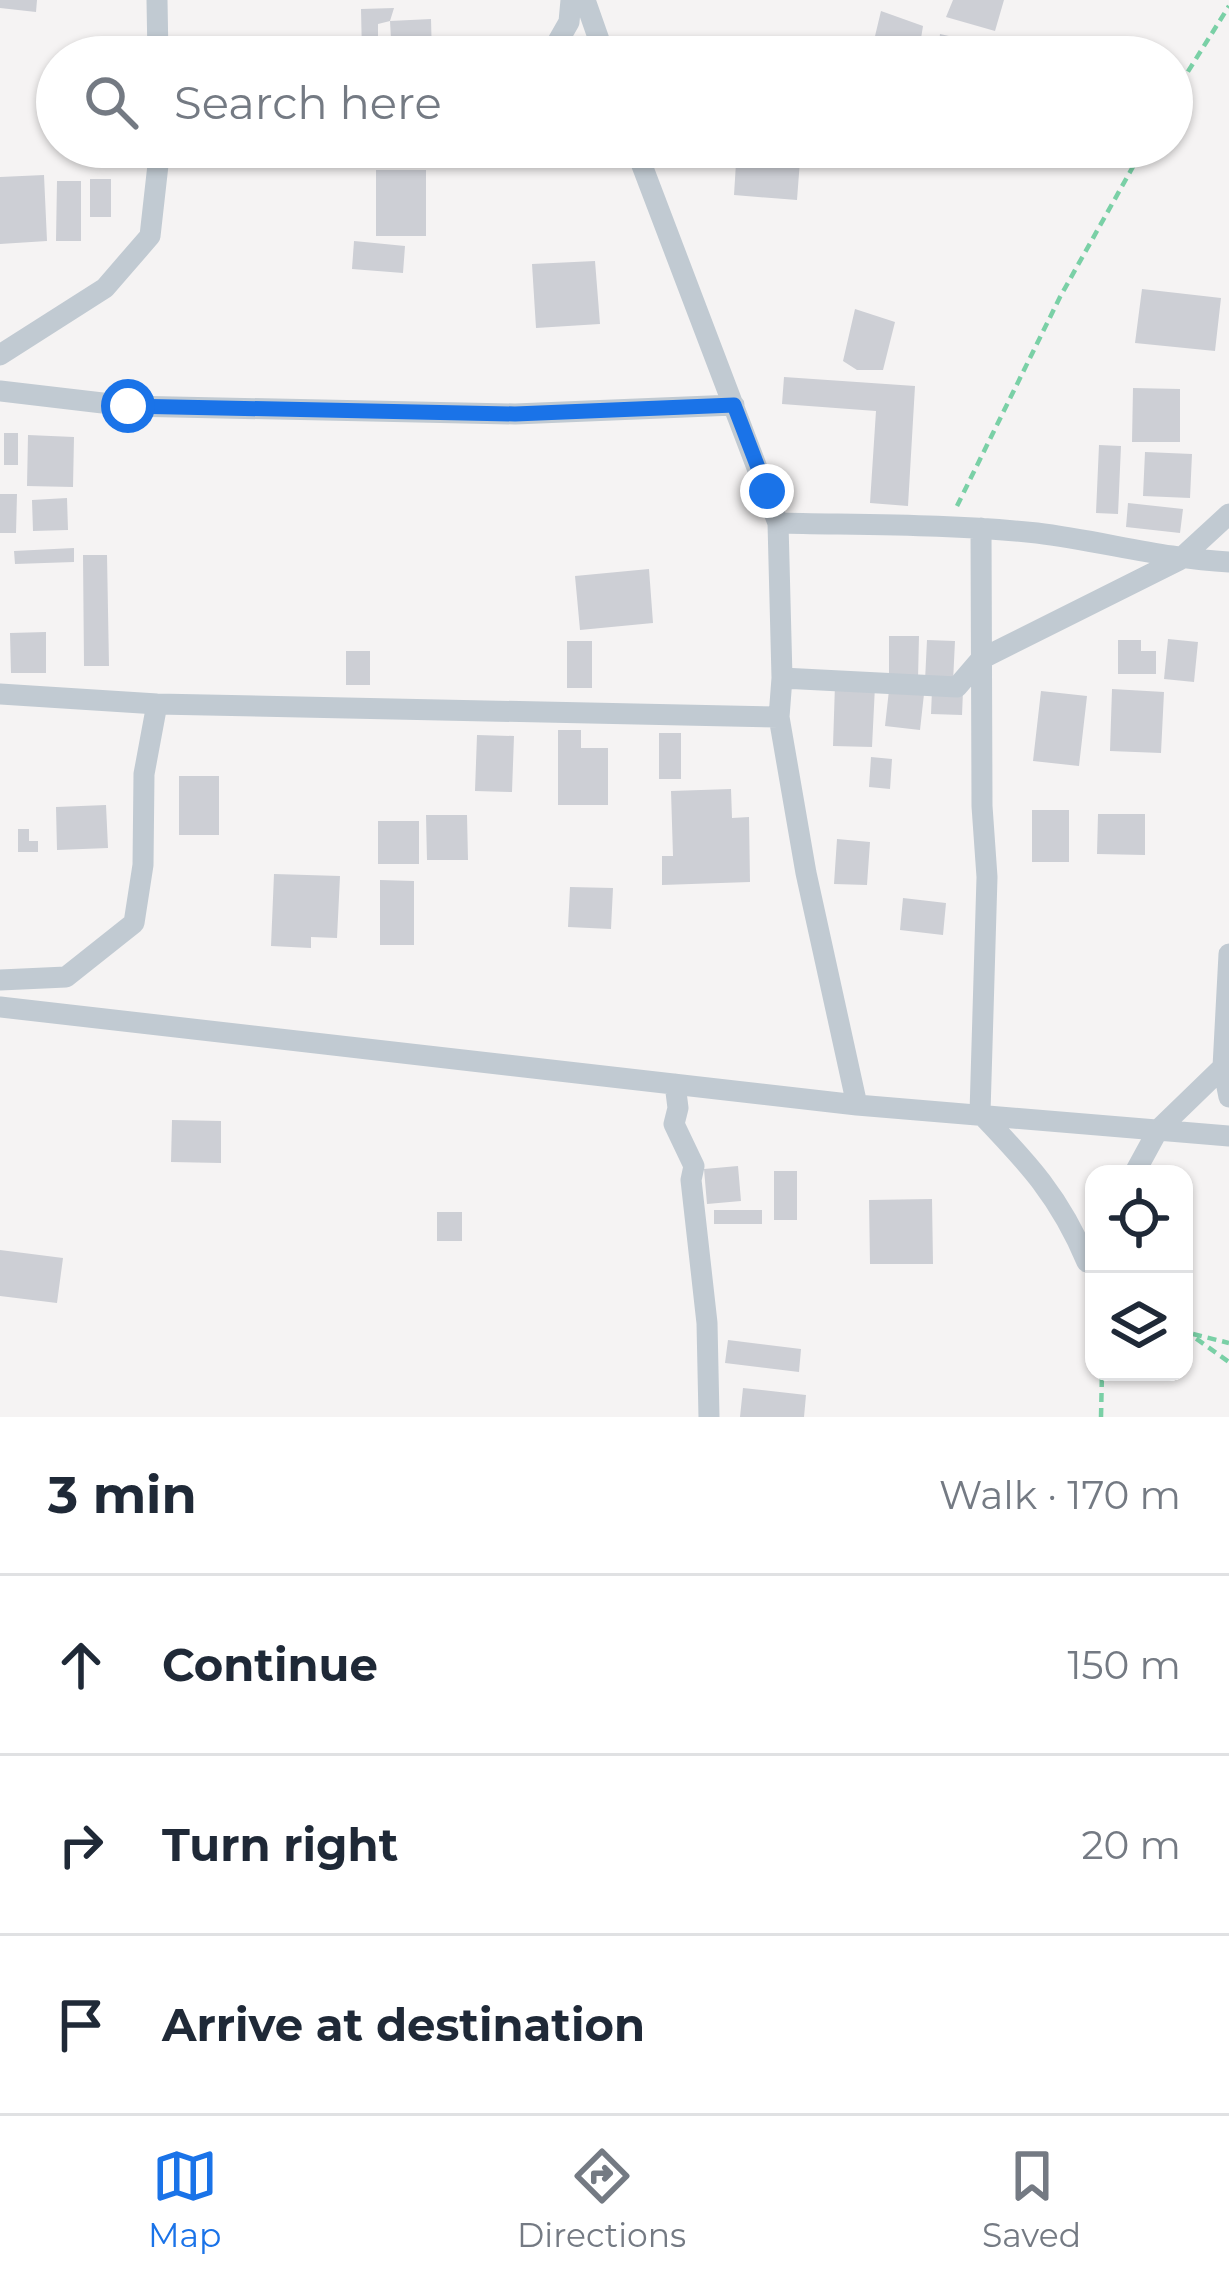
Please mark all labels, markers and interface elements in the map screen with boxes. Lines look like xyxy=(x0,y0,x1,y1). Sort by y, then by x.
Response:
search box xyxy=(36,36,1193,168)
icon: search xyxy=(78,69,144,135)
text: Search here xyxy=(174,75,442,130)
route start xyxy=(101,379,155,433)
route end xyxy=(740,464,794,518)
map controls xyxy=(1085,1165,1193,1381)
button: locate xyxy=(1085,1165,1193,1273)
button: layers xyxy=(1085,1273,1193,1381)
text: 3 min xyxy=(48,1464,197,1526)
text: Walk · 170 m xyxy=(939,1471,1181,1519)
icon: ahead xyxy=(48,1632,114,1698)
text: Continue xyxy=(162,1637,378,1692)
text: 150 m xyxy=(1067,1641,1181,1689)
icon: right xyxy=(48,1812,114,1878)
text: Turn right xyxy=(162,1817,398,1872)
text: 20 m xyxy=(1082,1821,1181,1869)
icon: arrive xyxy=(48,1992,114,2058)
text: Arrive at destination xyxy=(162,1997,645,2052)
tab: Map xyxy=(148,2143,221,2255)
tab: Directions xyxy=(517,2143,686,2255)
tab: Saved xyxy=(982,2143,1081,2255)

